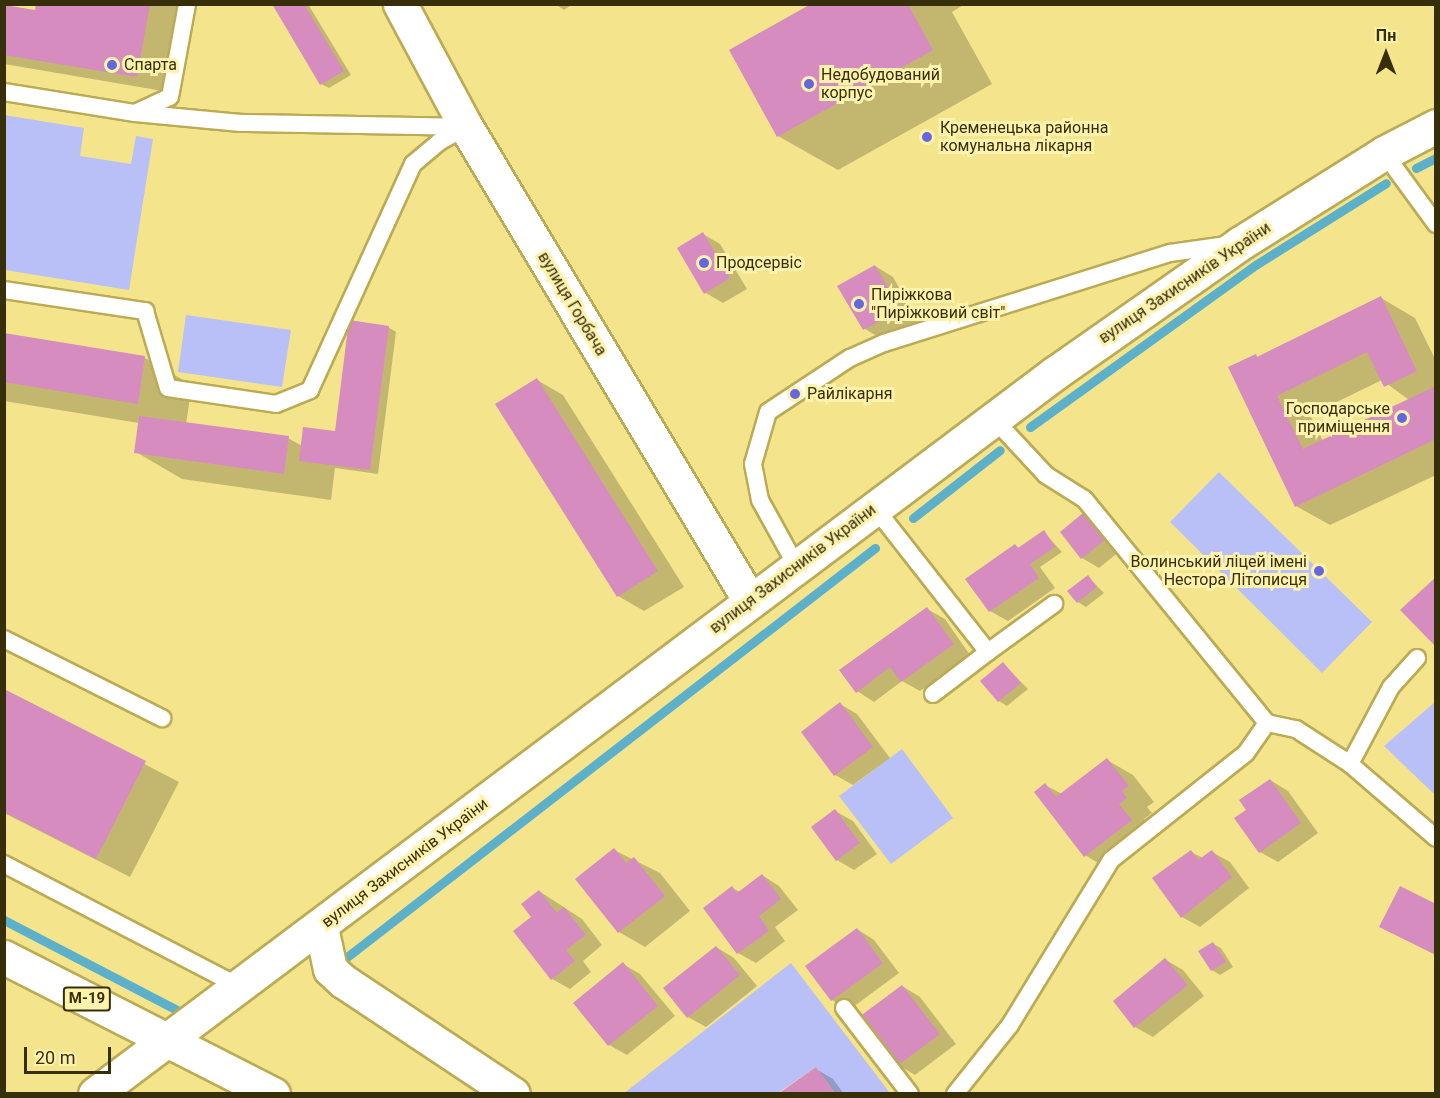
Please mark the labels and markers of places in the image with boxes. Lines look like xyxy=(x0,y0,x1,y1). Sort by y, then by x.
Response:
place label: Спарта xyxy=(124,55,177,75)
marker: Спарта xyxy=(105,58,119,72)
place label: Недобудований корпус xyxy=(821,65,940,103)
marker: Недобудований корпус xyxy=(802,77,816,91)
place label: Кременецька районна комунальна лікарня xyxy=(940,118,1108,156)
marker: Кременецька районна комунальна лікарня xyxy=(918,128,936,146)
place label: Продсервіс xyxy=(716,253,802,273)
marker: Продсервіс xyxy=(697,256,711,270)
place label: Пиріжкова "Пиріжковий світ" xyxy=(871,285,1005,323)
marker: Пиріжкова "Пиріжковий світ" xyxy=(852,297,866,311)
place label: Райлікарня xyxy=(807,384,892,404)
marker: Райлікарня xyxy=(788,387,802,401)
place label: Господарське приміщення xyxy=(1286,399,1390,437)
marker: Господарське приміщення xyxy=(1395,411,1409,425)
place label: Волинський ліцей імені Нестора Літописця xyxy=(1130,552,1307,590)
marker: Волинський ліцей імені Нестора Літописця xyxy=(1312,564,1326,578)

